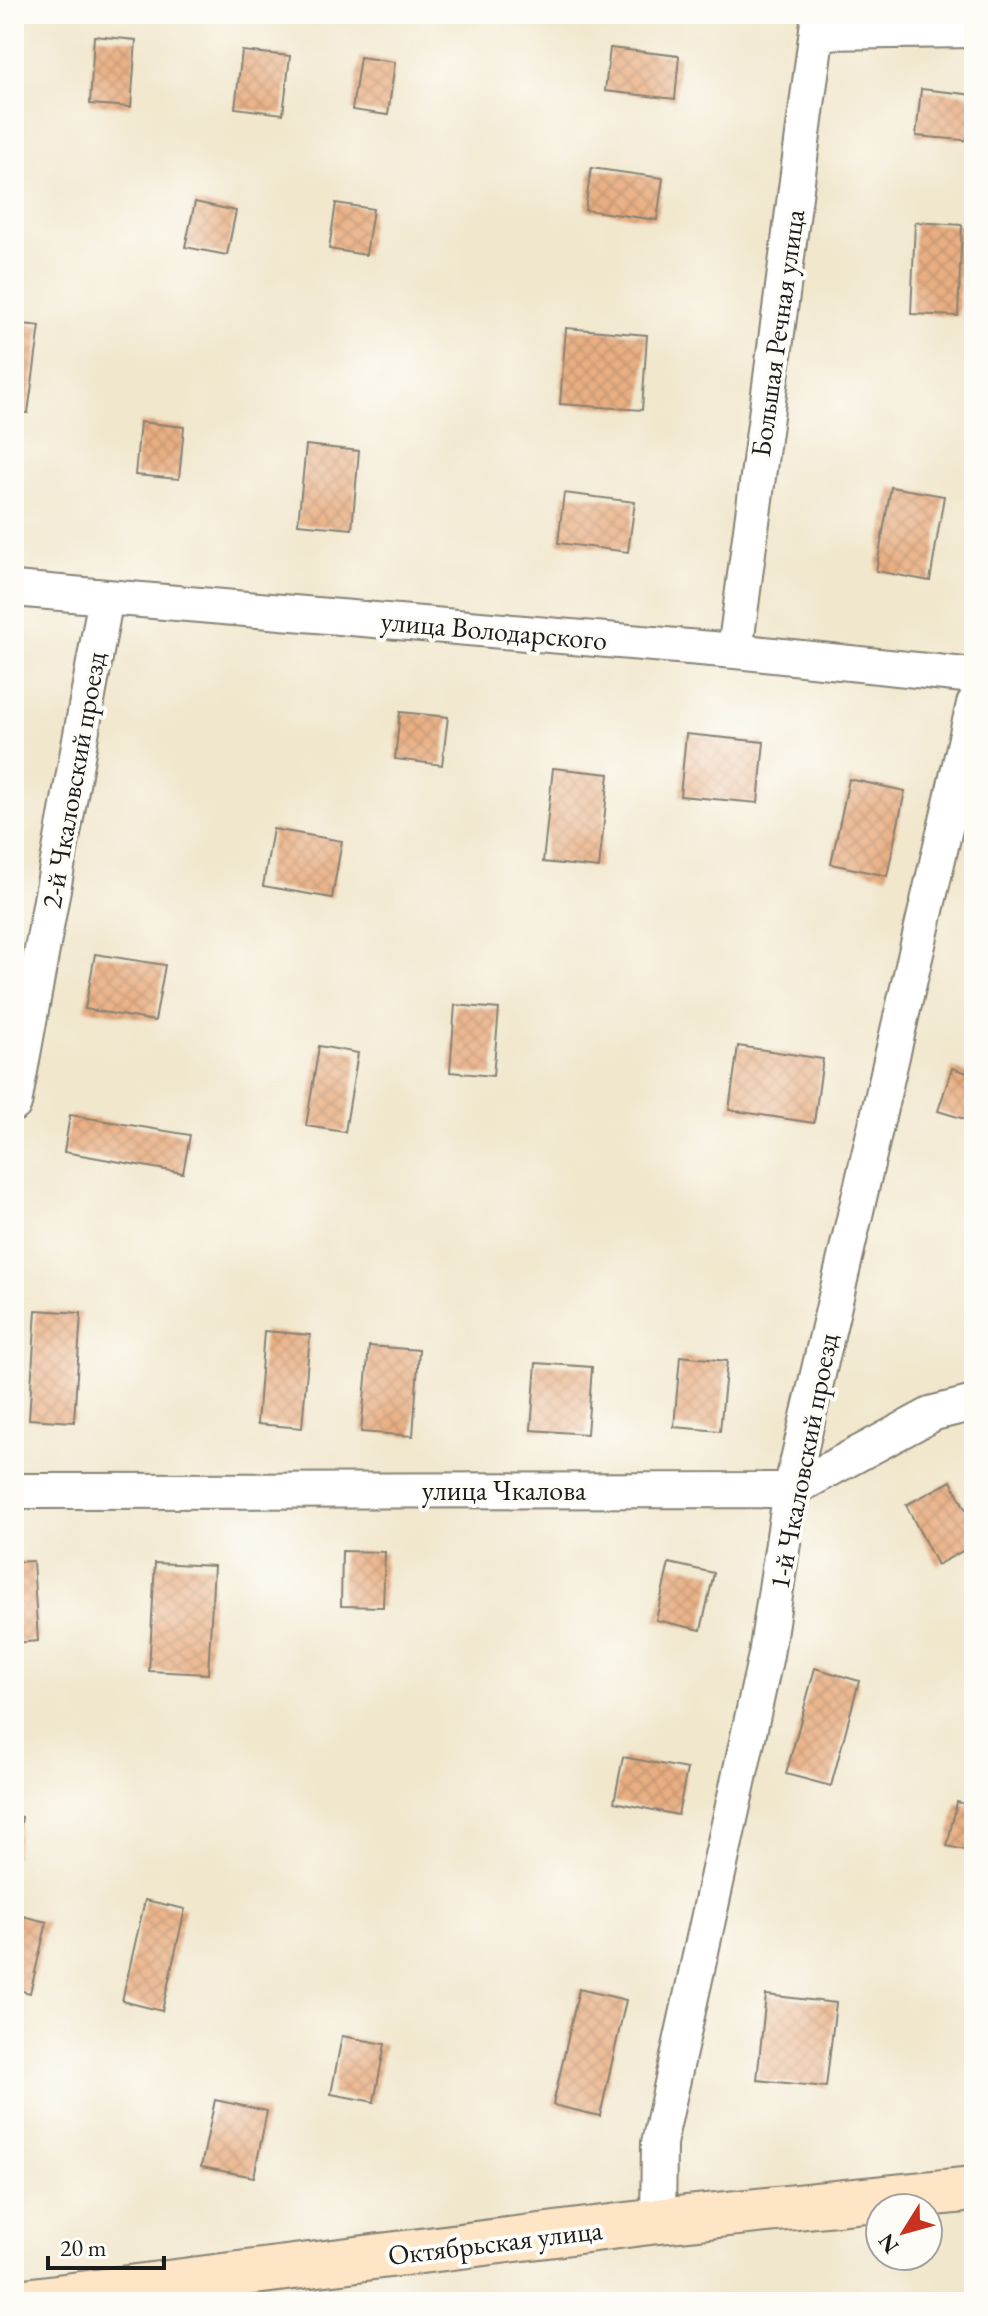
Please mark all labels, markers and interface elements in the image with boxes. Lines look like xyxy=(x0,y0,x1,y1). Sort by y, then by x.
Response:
street label: Большая Речная улица xyxy=(742,206,812,459)
street label: улица Володарского xyxy=(379,602,609,658)
street label: 2-й Чкаловский проезд xyxy=(33,649,113,911)
street label: 1-й Чкаловский проезд xyxy=(761,1330,846,1592)
street label: улица Чкалова xyxy=(422,1472,587,1508)
north arrow xyxy=(864,2192,944,2272)
street label: Октябрьская улица xyxy=(386,2211,605,2273)
scale bar xyxy=(48,2220,164,2270)
text: N xyxy=(871,2228,905,2260)
text: 20 m xyxy=(60,2232,107,2263)

